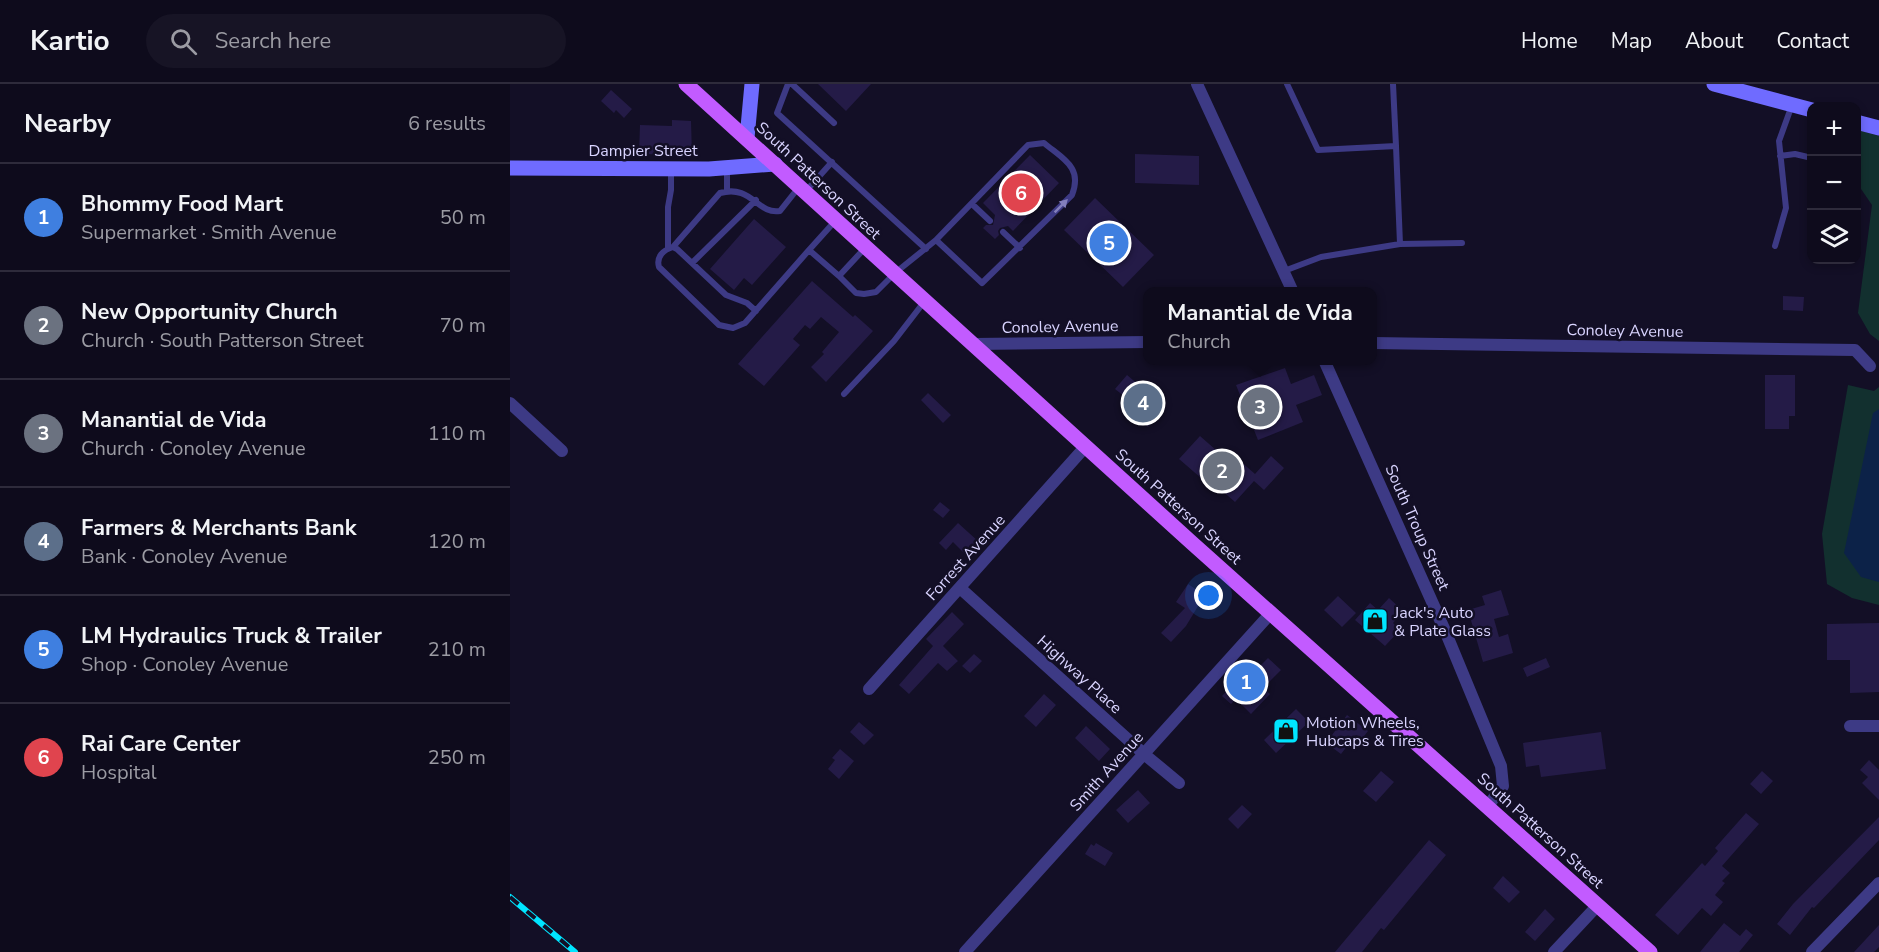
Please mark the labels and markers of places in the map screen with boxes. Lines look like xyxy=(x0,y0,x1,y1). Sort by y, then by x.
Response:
pin: 6 xyxy=(1002,170,1040,216)
pin: 5 xyxy=(1090,220,1128,266)
pin: 4 xyxy=(1124,380,1162,426)
pin: 3 xyxy=(1240,384,1280,430)
pin: 2 xyxy=(1202,448,1242,494)
place label: Jack's Auto & Plate Glass xyxy=(1393,602,1491,642)
shop icon: Jack's Auto & Plate Glass xyxy=(1360,606,1390,636)
pin: 1 xyxy=(1226,660,1266,704)
place label: Motion Wheels, Hubcaps & Tires xyxy=(1306,712,1424,752)
shop icon: Motion Wheels, Hubcaps & Tires xyxy=(1271,716,1301,746)

